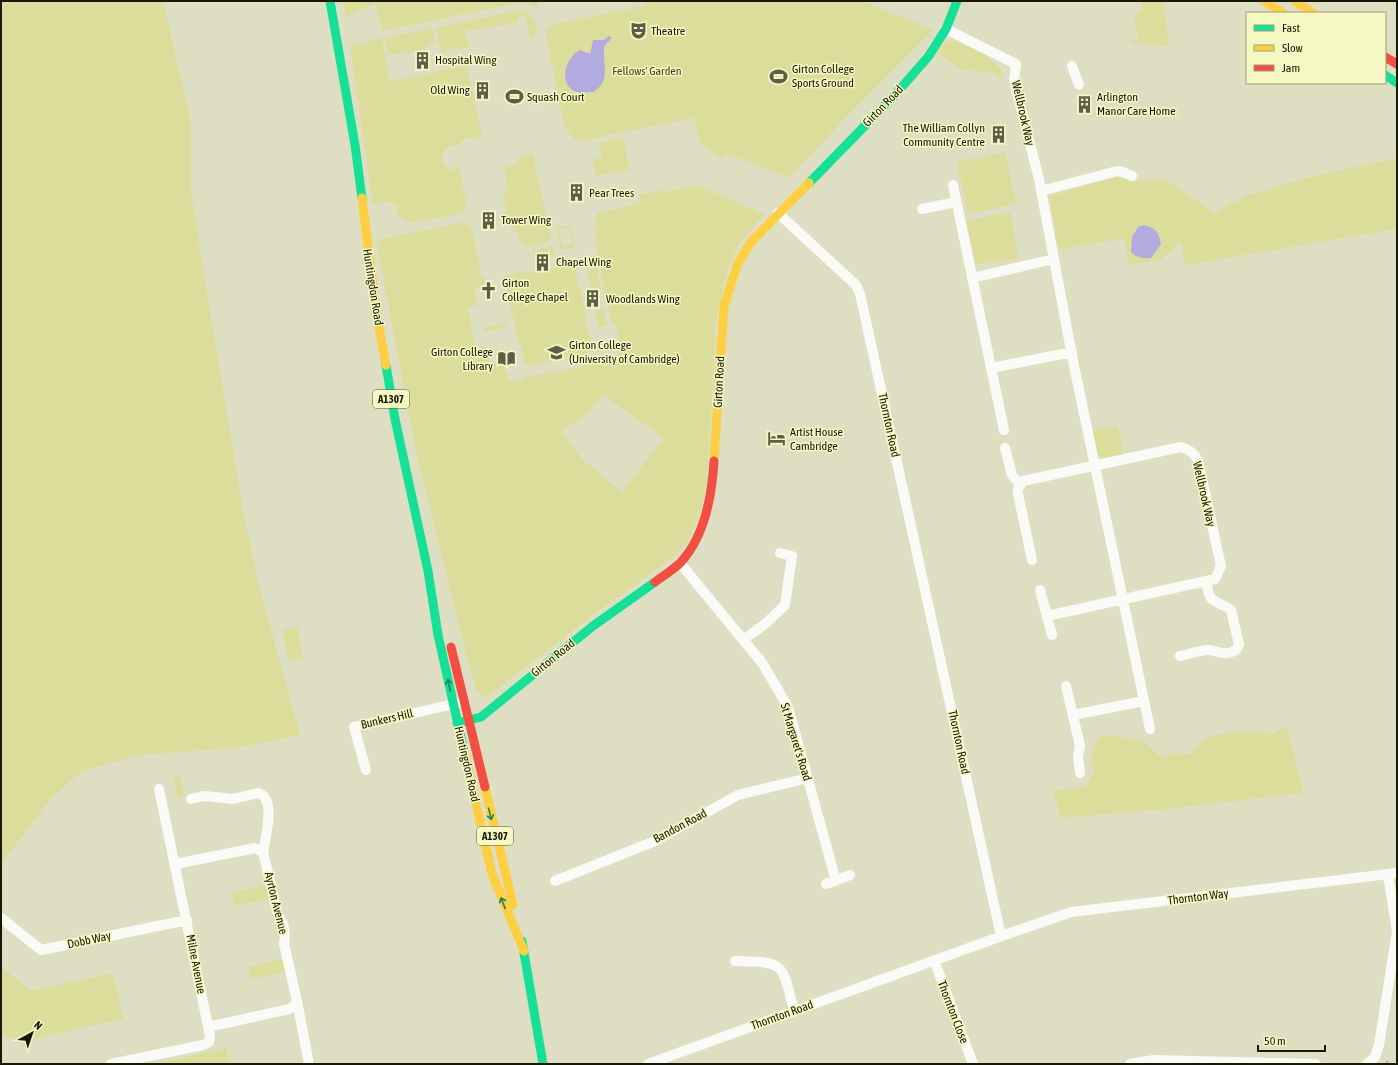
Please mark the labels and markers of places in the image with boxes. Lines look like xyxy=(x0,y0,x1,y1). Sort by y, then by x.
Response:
theatre icon: Theatre xyxy=(628,21,648,41)
place label: Theatre xyxy=(651,24,685,38)
building icon: Hospital Wing xyxy=(412,50,432,70)
place label: Hospital Wing xyxy=(435,53,497,67)
place label: Girton College Sports Ground xyxy=(792,62,854,90)
sports icon: Girton College Sports Ground xyxy=(769,66,789,86)
building icon: Old Wing xyxy=(473,80,493,100)
place label: Old Wing xyxy=(430,83,471,97)
sports icon: Squash Court xyxy=(504,87,524,107)
place label: Squash Court xyxy=(527,90,585,104)
place label: Arlington Manor Care Home xyxy=(1097,90,1176,118)
building icon: Arlington Manor Care Home xyxy=(1074,94,1094,114)
place label: The William Collyn Community Centre xyxy=(903,121,985,149)
building icon: The William Collyn Community Centre xyxy=(988,125,1008,145)
building icon: Pear Trees xyxy=(566,183,586,203)
place label: Pear Trees xyxy=(589,186,634,200)
building icon: Tower Wing xyxy=(478,210,498,230)
place label: Tower Wing xyxy=(501,213,552,227)
building icon: Chapel Wing xyxy=(533,252,553,272)
place label: Chapel Wing xyxy=(556,255,612,269)
place label: Girton College Chapel xyxy=(502,276,569,304)
church icon: Girton College Chapel xyxy=(479,280,499,300)
building icon: Woodlands Wing xyxy=(583,289,603,309)
place label: Woodlands Wing xyxy=(606,292,681,306)
place label: Girton College (University of Cambridge) xyxy=(569,338,680,366)
school or university icon: Girton College (University of Cambridge) xyxy=(546,342,566,362)
place label: Girton College Library xyxy=(431,345,493,373)
library icon: Girton College Library xyxy=(496,349,516,369)
place label: Artist House Cambridge xyxy=(790,425,843,453)
hotel icon: Artist House Cambridge xyxy=(767,429,787,449)

